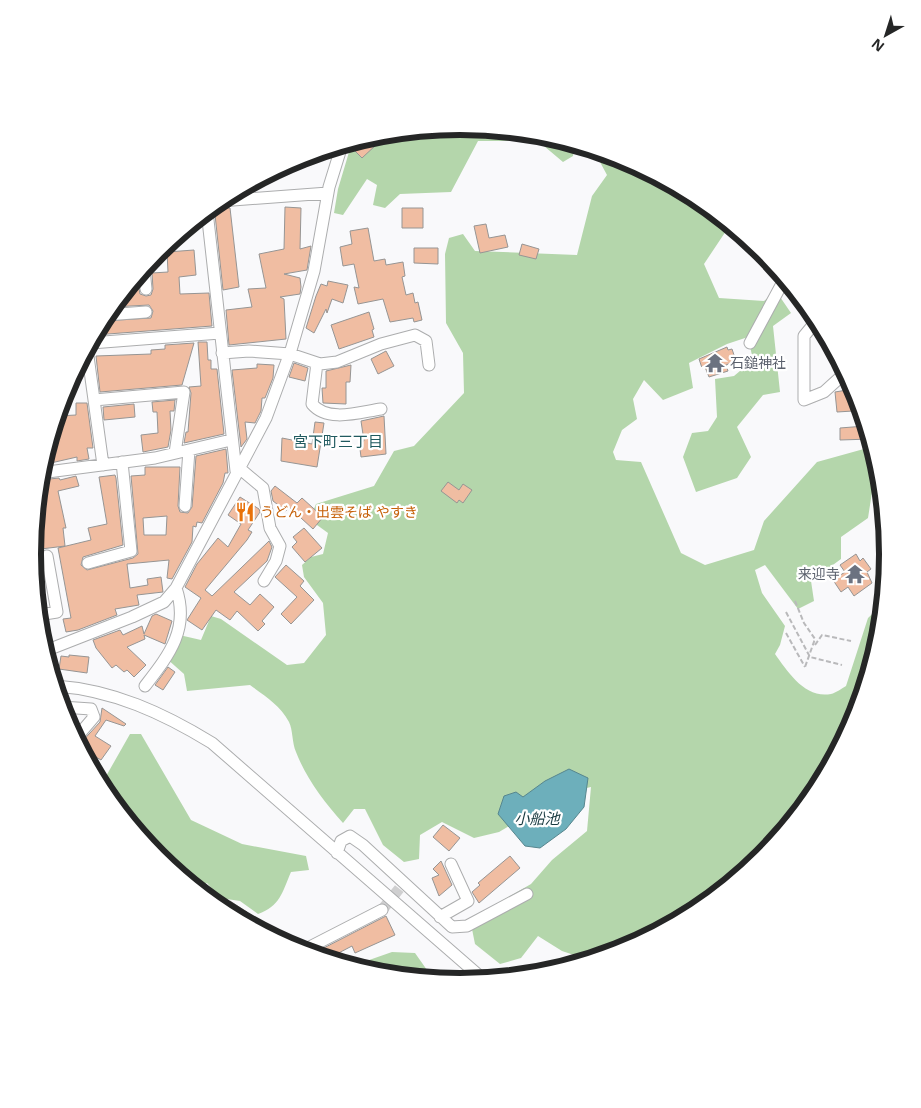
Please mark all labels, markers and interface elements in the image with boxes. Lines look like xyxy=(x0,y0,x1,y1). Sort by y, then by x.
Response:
north arrow xyxy=(861,10,911,60)
text: N xyxy=(867,35,888,56)
temple icon: 石鎚神社 xyxy=(704,352,726,374)
place label: 石鎚神社 xyxy=(730,353,786,372)
district label: 宮下町三丁目 xyxy=(293,431,383,451)
restaurant icon: うどん・出雲そば やすき xyxy=(234,501,256,523)
place label: うどん・出雲そば やすき xyxy=(260,502,418,521)
temple icon: 来迎寺 xyxy=(844,563,866,585)
place label: 来迎寺 xyxy=(798,564,840,583)
water label: 小船池 xyxy=(514,808,561,828)

